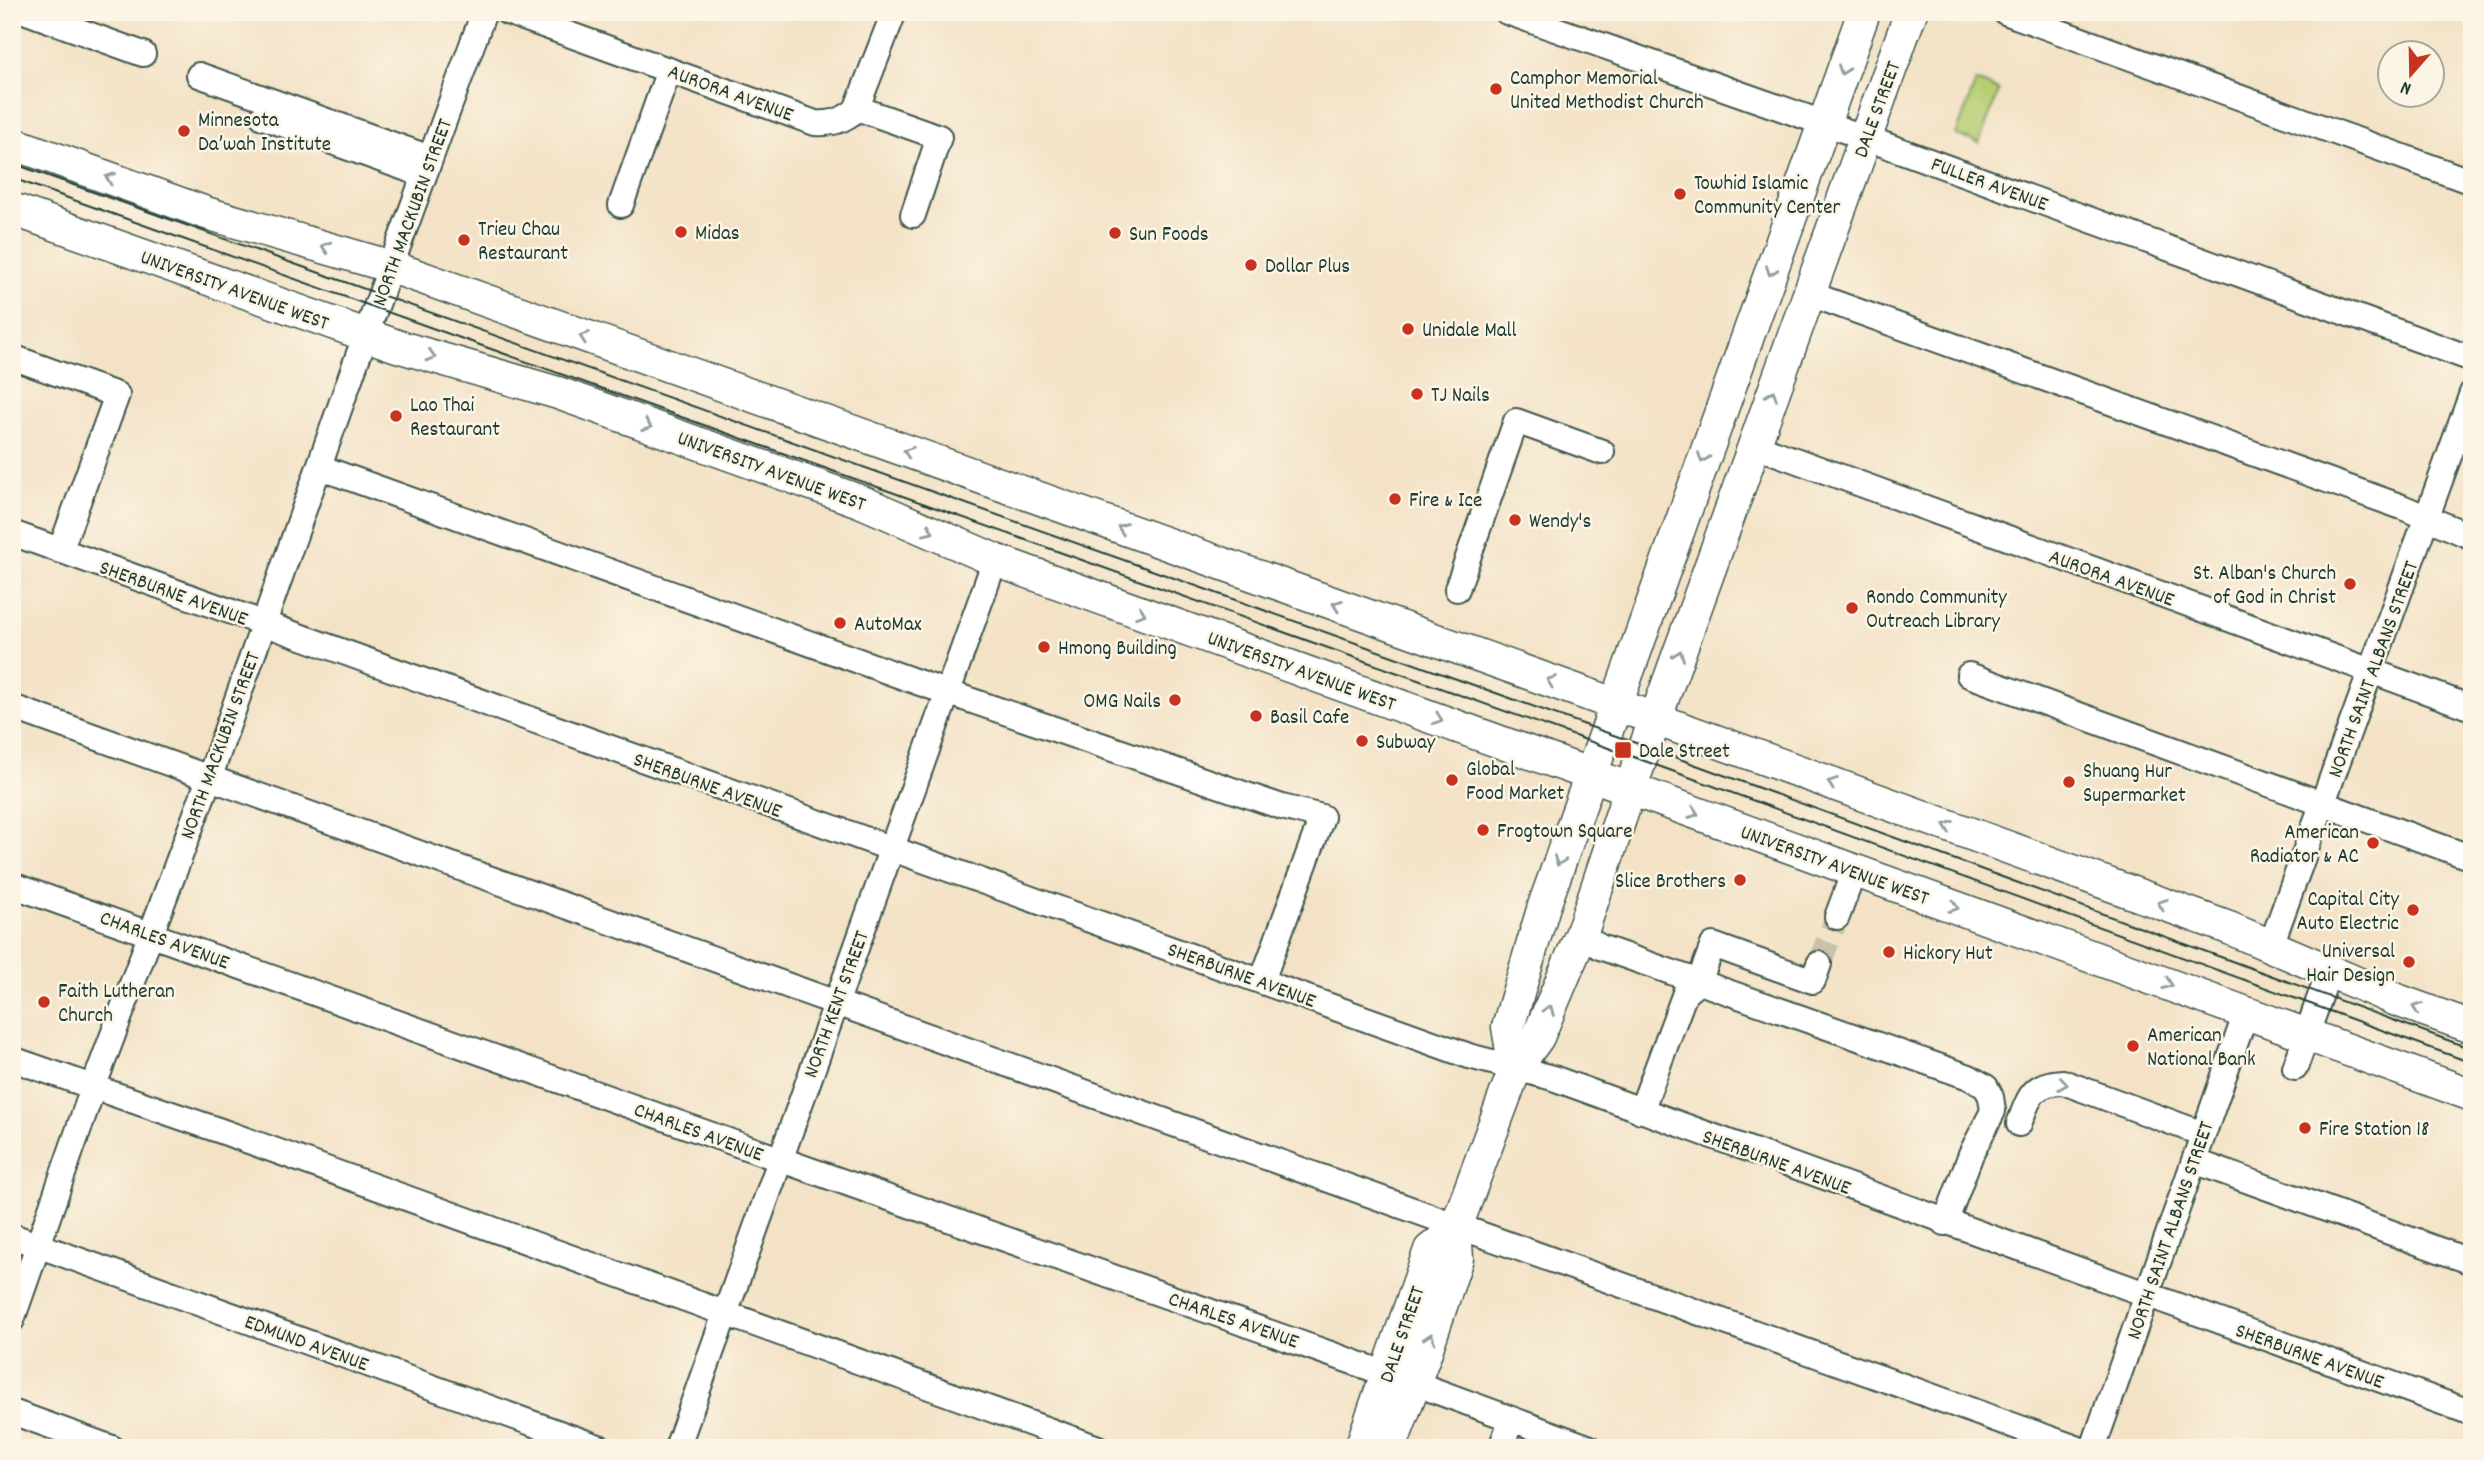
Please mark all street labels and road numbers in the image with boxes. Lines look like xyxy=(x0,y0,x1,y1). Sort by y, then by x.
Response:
street label: DALE STREET xyxy=(1848,57,1910,162)
street label: AURORA AVENUE xyxy=(663,58,797,132)
street label: NORTH MACKUBIN STREET xyxy=(366,114,462,311)
street label: FULLER AVENUE xyxy=(1926,151,2052,221)
street label: UNIVERSITY AVENUE WEST xyxy=(135,244,333,340)
street label: UNIVERSITY AVENUE WEST xyxy=(672,425,870,521)
street label: AURORA AVENUE xyxy=(2044,543,2178,617)
street label: SHERBURNE AVENUE xyxy=(95,554,252,636)
street label: NORTH SAINT ALBANS STREET xyxy=(2322,557,2428,783)
street label: UNIVERSITY AVENUE WEST xyxy=(1202,625,1400,721)
street label: NORTH MACKUBIN STREET xyxy=(174,647,270,844)
street label: SHERBURNE AVENUE xyxy=(629,746,786,828)
street label: UNIVERSITY AVENUE WEST xyxy=(1735,819,1933,915)
street label: CHARLES AVENUE xyxy=(95,904,234,979)
street label: NORTH KENT STREET xyxy=(797,927,879,1083)
street label: SHERBURNE AVENUE xyxy=(1163,936,1320,1018)
street label: CHARLES AVENUE xyxy=(629,1096,768,1171)
street label: NORTH SAINT ALBANS STREET xyxy=(2120,1117,2223,1344)
street label: SHERBURNE AVENUE xyxy=(1698,1123,1855,1205)
street label: DALE STREET xyxy=(1373,1282,1435,1387)
street label: CHARLES AVENUE xyxy=(1164,1285,1303,1358)
street label: EDMUND AVENUE xyxy=(240,1309,373,1381)
street label: SHERBURNE AVENUE xyxy=(2231,1317,2388,1399)

